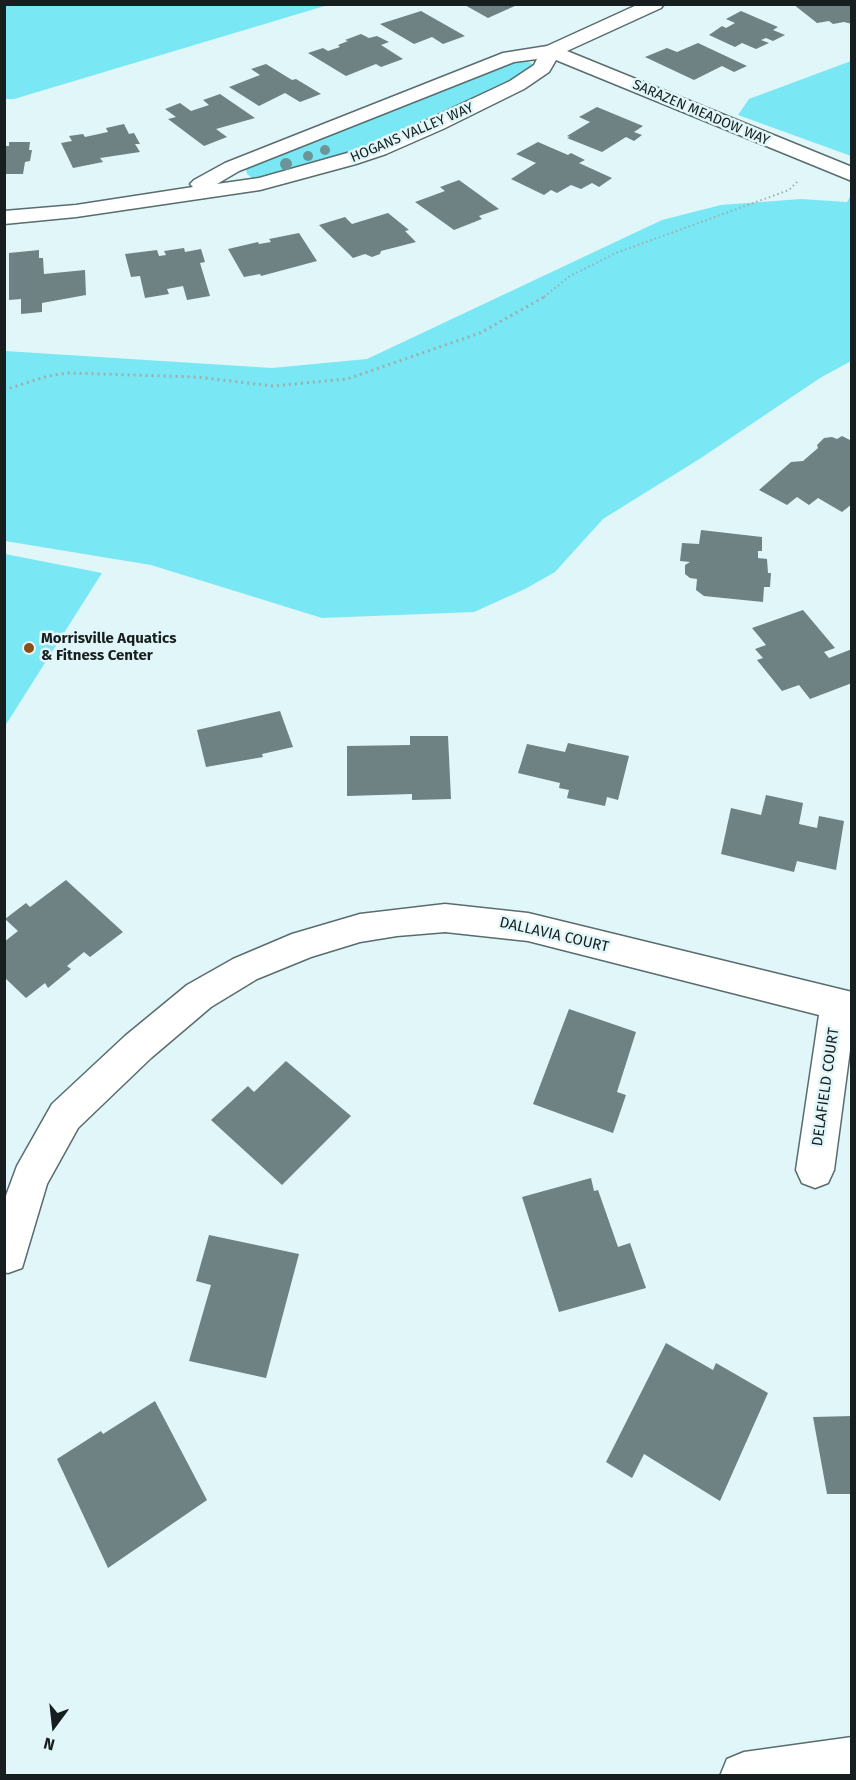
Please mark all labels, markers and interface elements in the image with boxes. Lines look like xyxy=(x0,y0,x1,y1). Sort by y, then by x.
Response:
street label: SARAZEN MEADOW WAY xyxy=(630,77,772,149)
street label: HOGANS VALLEY WAY xyxy=(348,99,476,167)
place label: Morrisville Aquatics & Fitness Center xyxy=(41,630,176,665)
marker: Morrisville Aquatics & Fitness Center xyxy=(22,641,36,655)
street label: DALLAVIA COURT xyxy=(498,914,610,956)
street label: DELAFIELD COURT xyxy=(809,1027,843,1147)
north arrow xyxy=(24,1696,84,1756)
text: N xyxy=(42,1733,57,1754)

